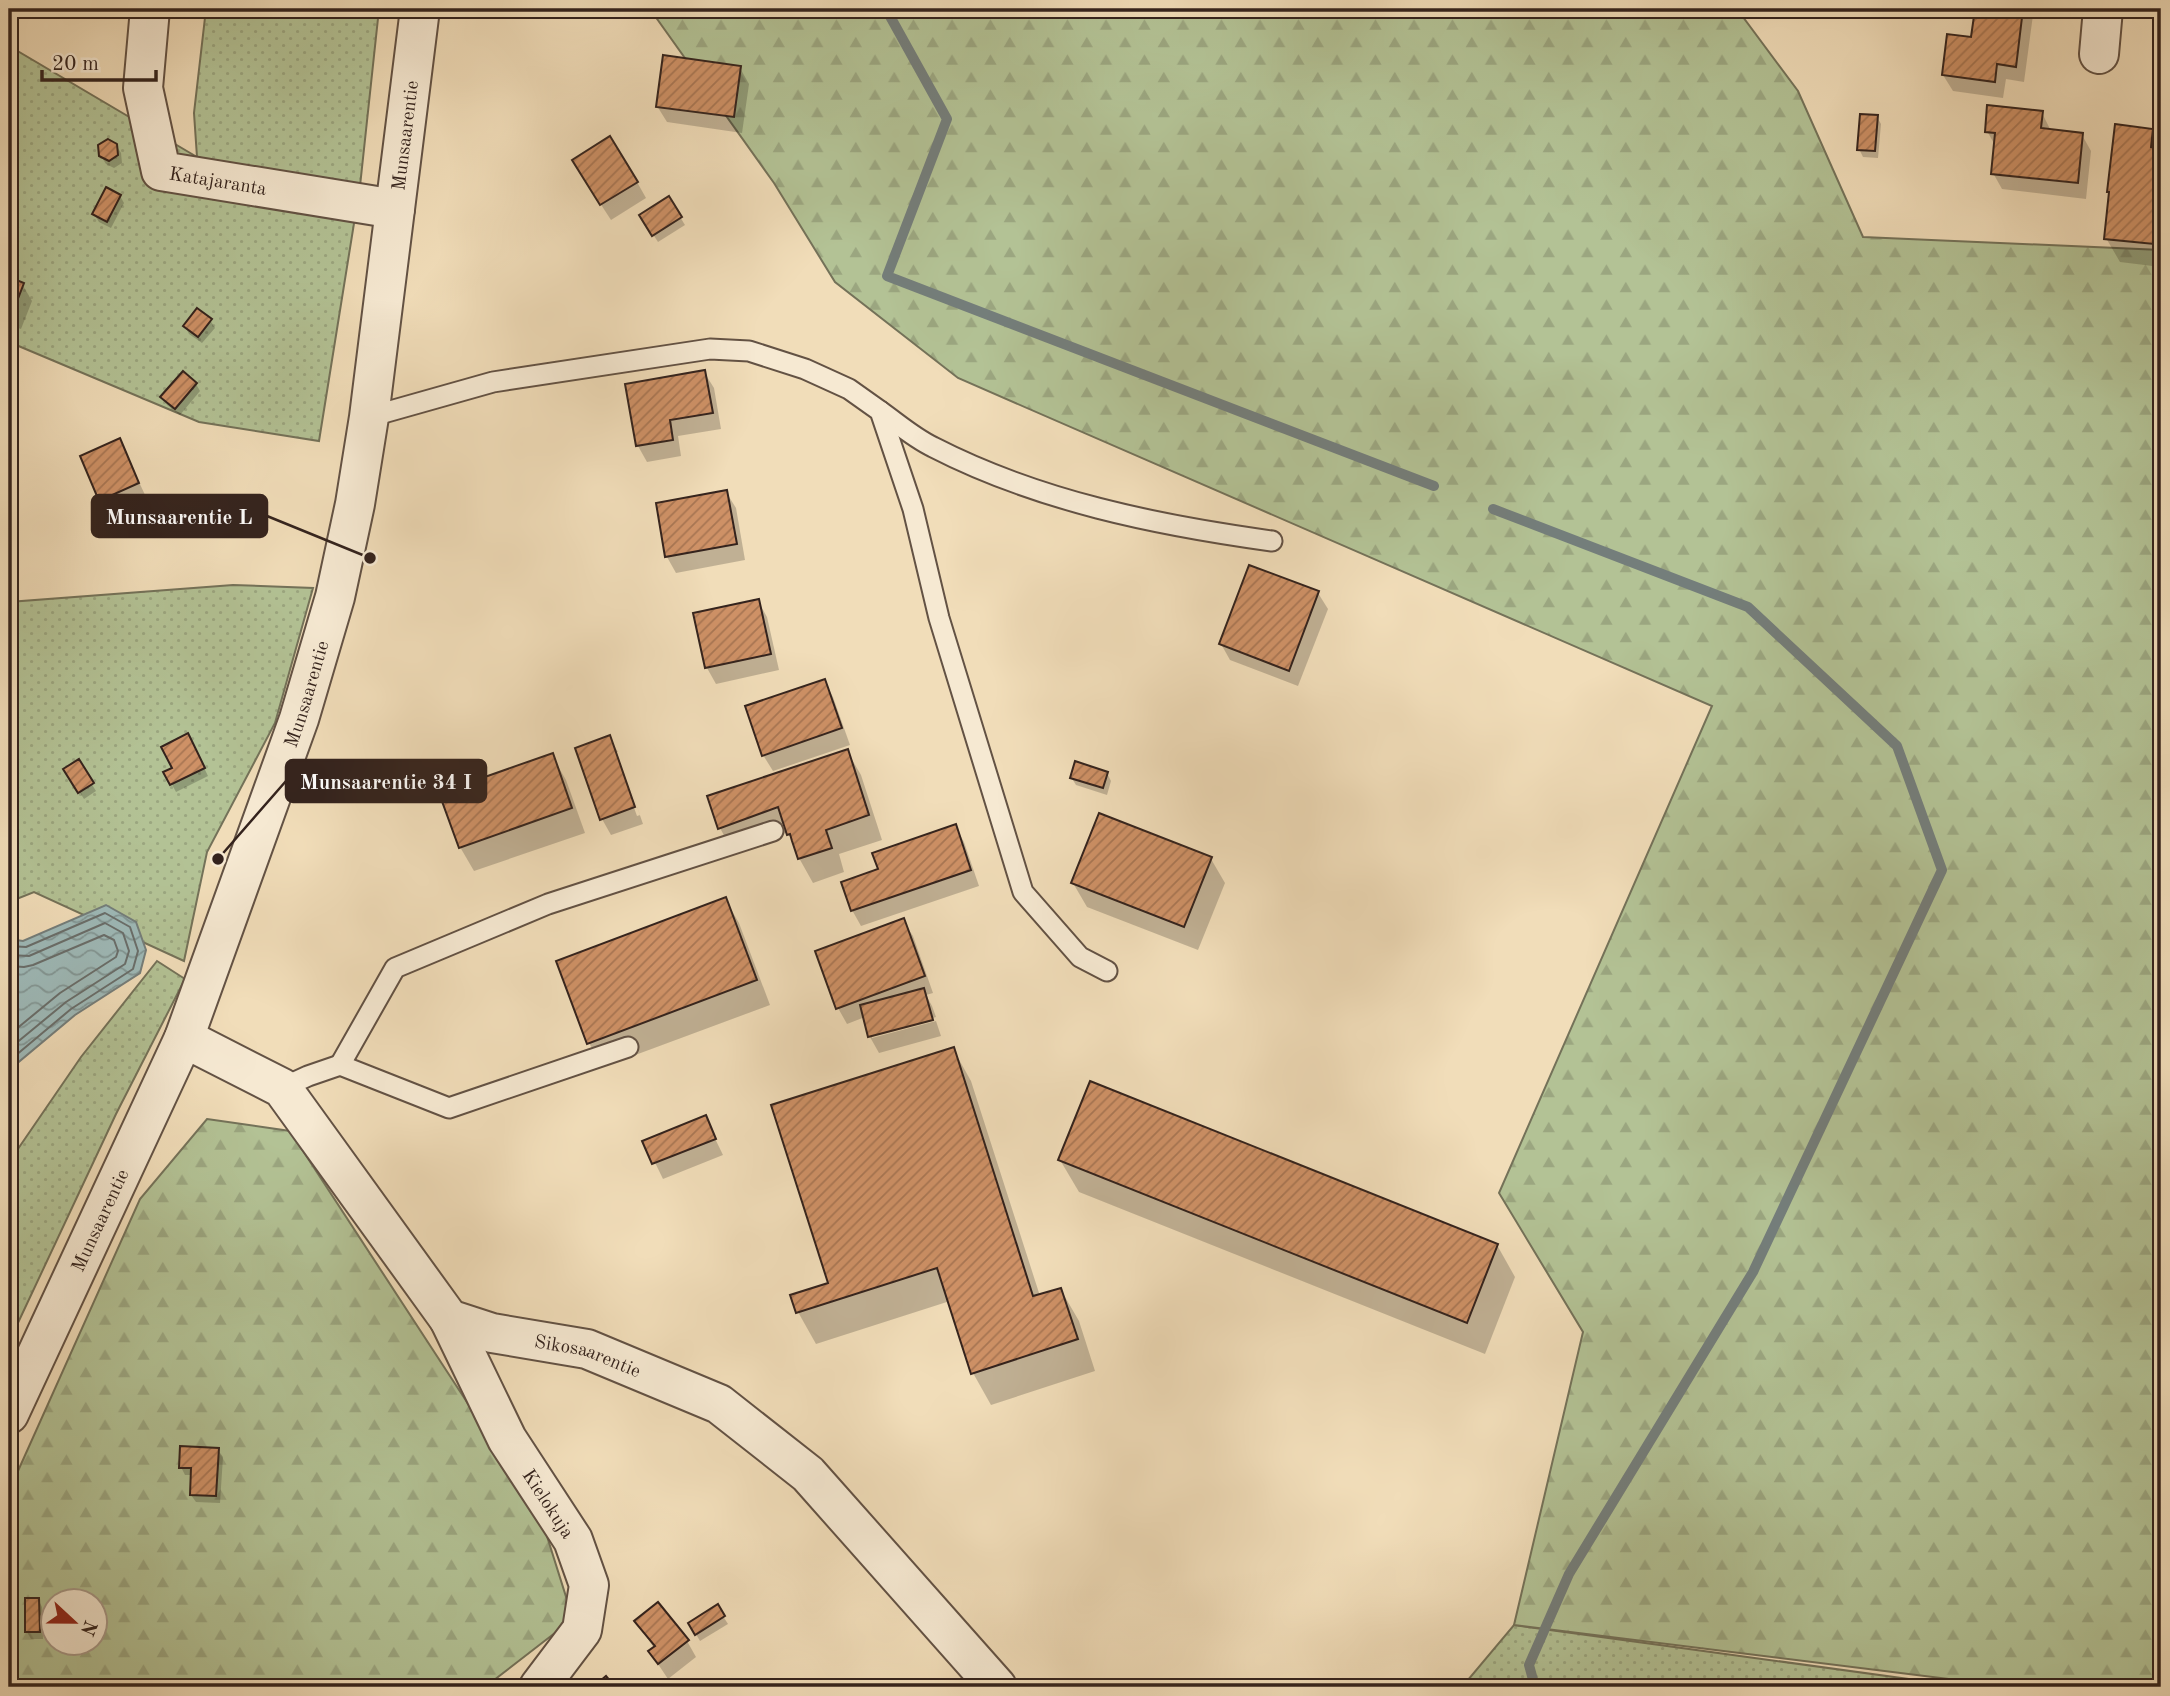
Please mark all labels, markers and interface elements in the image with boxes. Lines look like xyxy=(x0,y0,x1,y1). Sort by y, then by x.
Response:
scale bar xyxy=(42,38,156,82)
text: 20 m xyxy=(52,54,99,75)
street label: Munsaarentie xyxy=(390,80,423,192)
street label: Katajaranta xyxy=(167,165,268,200)
callout: Munsaarentie L xyxy=(92,495,267,537)
text: Munsaarentie L xyxy=(106,508,252,529)
street label: Munsaarentie xyxy=(283,639,334,751)
callout: Munsaarentie 34 I xyxy=(286,760,486,802)
text: Munsaarentie 34 I xyxy=(300,773,472,794)
street label: Munsaarentie xyxy=(70,1167,134,1275)
street label: Sikosaarentie xyxy=(533,1333,643,1382)
street label: Kielokuja xyxy=(517,1467,577,1543)
north arrow xyxy=(38,1588,108,1658)
text: N xyxy=(76,1617,99,1638)

